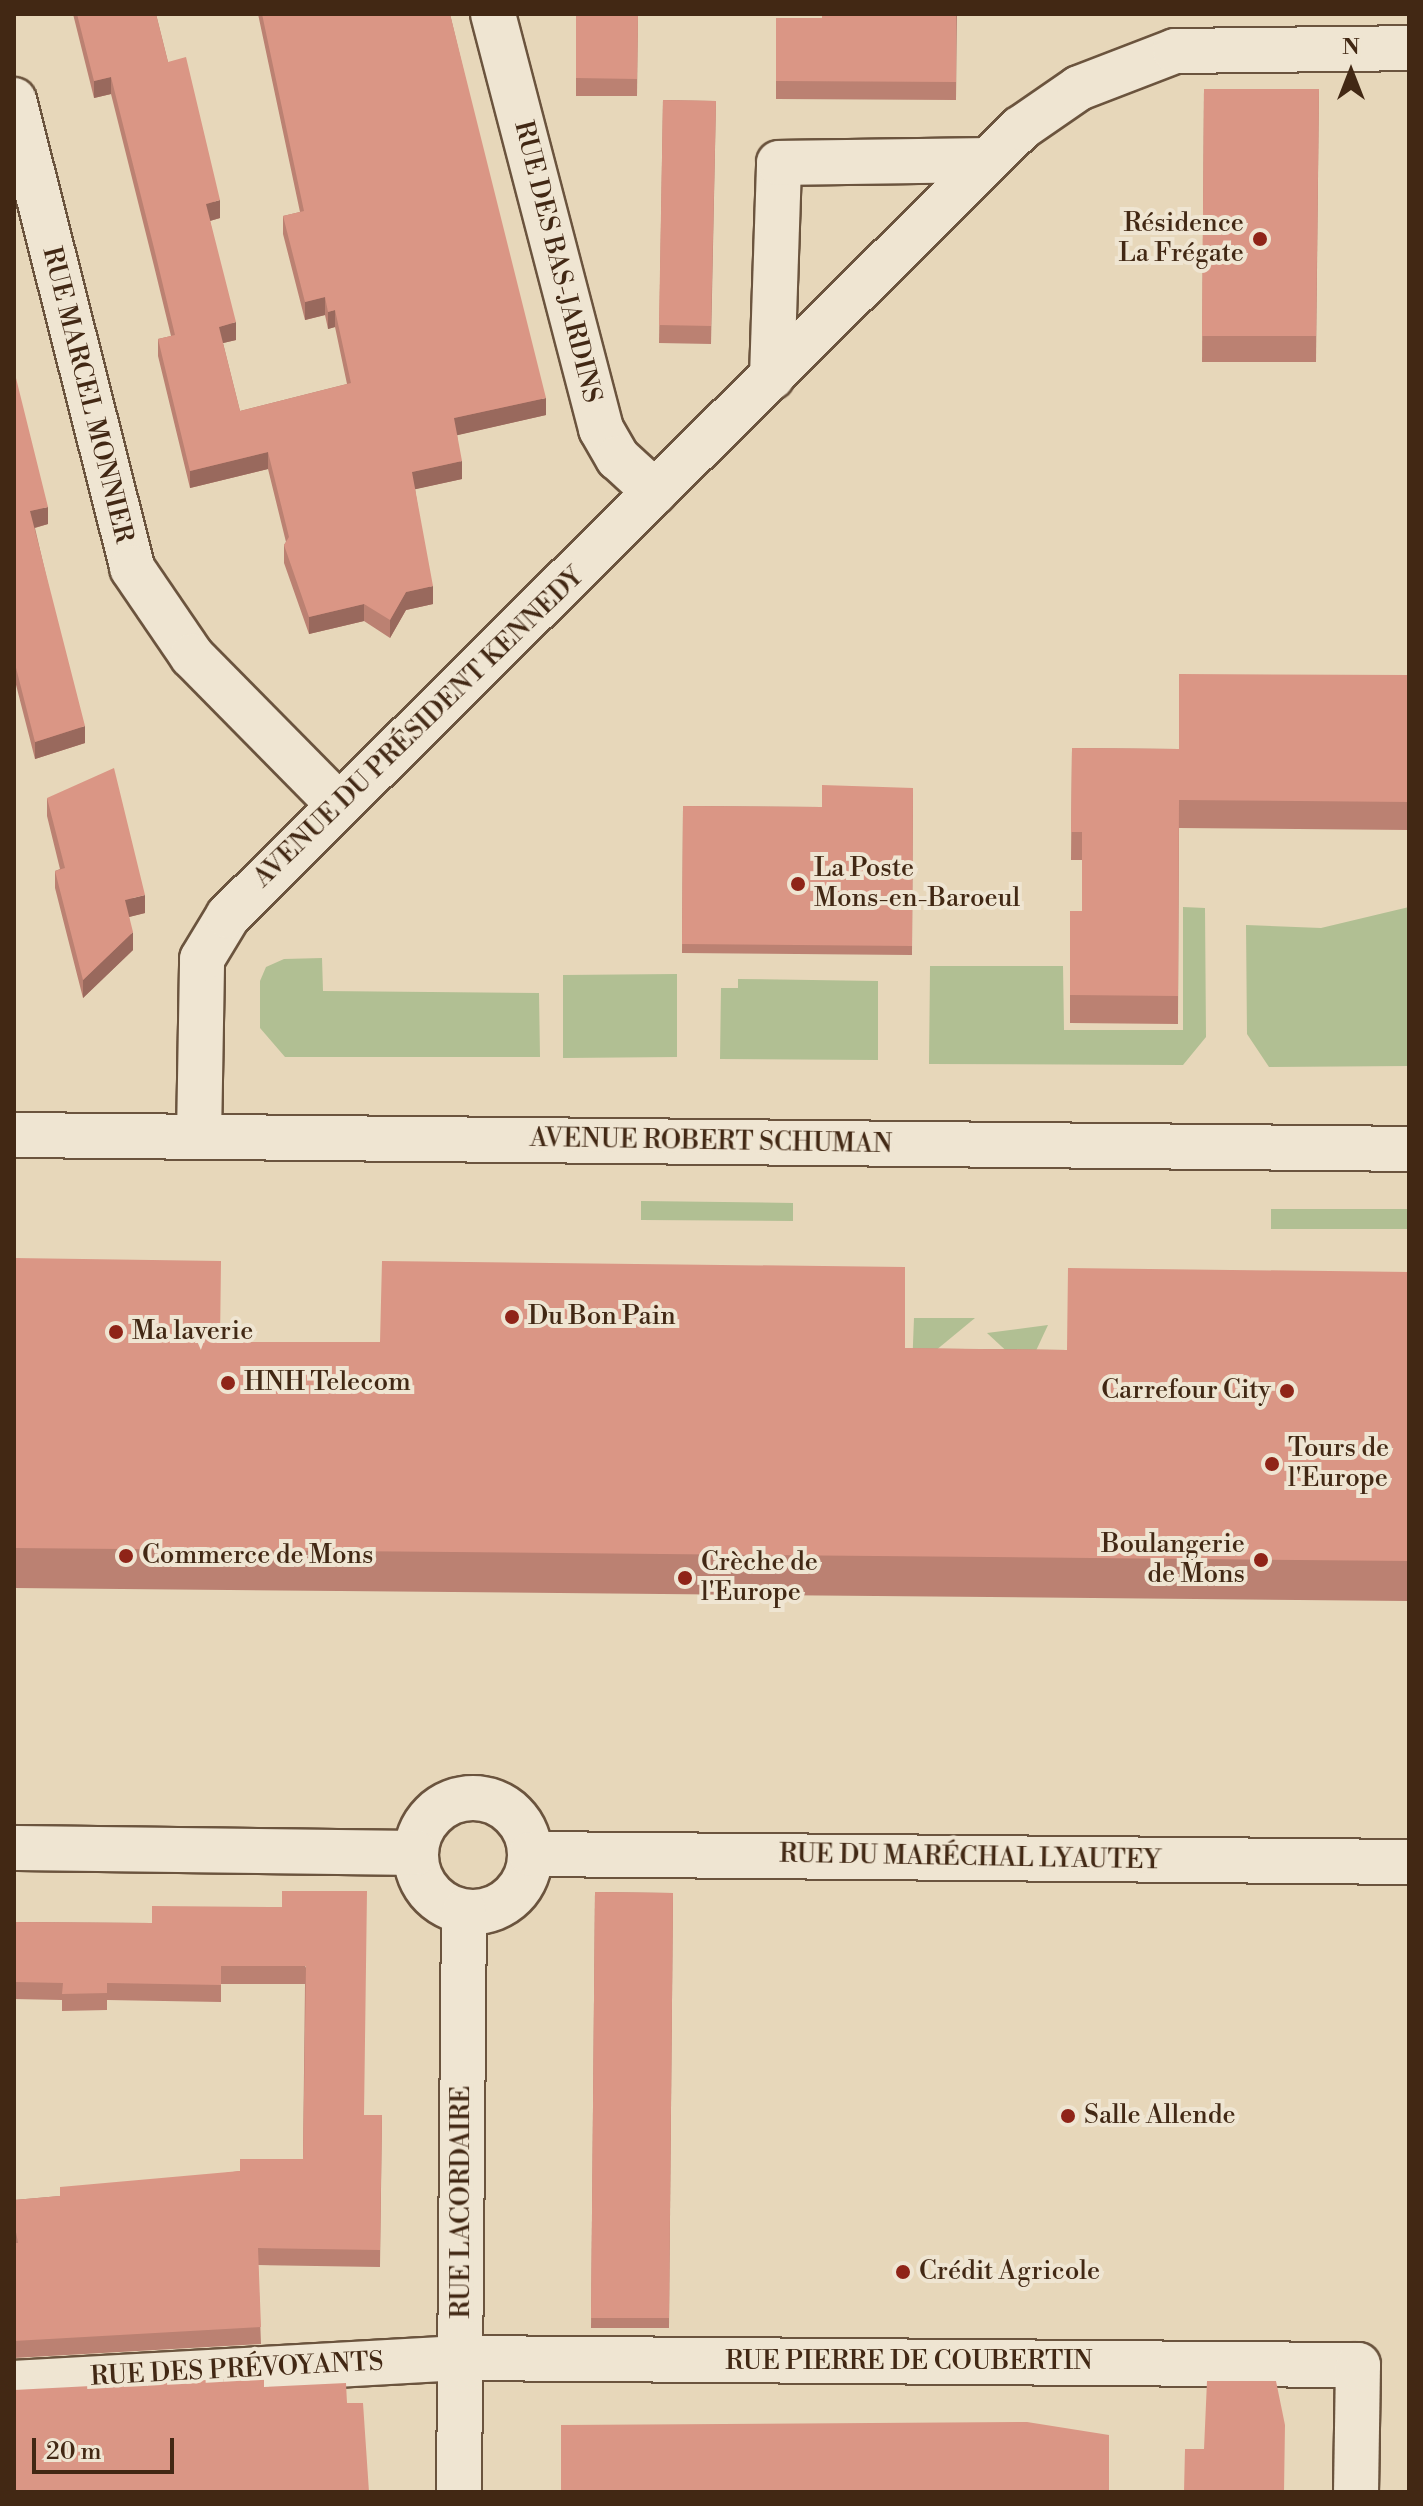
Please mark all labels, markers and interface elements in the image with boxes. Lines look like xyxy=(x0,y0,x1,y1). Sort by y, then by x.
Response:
north arrow xyxy=(1311,32,1391,112)
text: N xyxy=(1342,34,1360,61)
street label: RUE DES BAS-JARDINS xyxy=(507,118,607,406)
place label: Résidence La Frégate xyxy=(1119,208,1244,270)
marker: Résidence La Frégate xyxy=(1251,230,1269,248)
street label: RUE MARCEL MONNIER xyxy=(35,244,139,546)
street label: AVENUE DU PRÉSIDENT KENNEDY xyxy=(248,562,590,894)
place label: La Poste Mons-en-Baroeul xyxy=(814,853,1020,914)
marker: La Poste Mons-en-Baroeul xyxy=(789,875,807,893)
street label: AVENUE ROBERT SCHUMAN xyxy=(529,1123,893,1161)
place label: Du Bon Pain xyxy=(528,1301,676,1333)
marker: Du Bon Pain xyxy=(503,1308,521,1326)
place label: Ma laverie xyxy=(132,1316,253,1348)
marker: Ma laverie xyxy=(107,1323,125,1341)
place label: HNH Telecom xyxy=(244,1367,411,1399)
marker: HNH Telecom xyxy=(219,1374,237,1392)
place label: Carrefour City xyxy=(1101,1375,1271,1407)
marker: Carrefour City xyxy=(1278,1382,1296,1400)
place label: Tours de l'Europe xyxy=(1288,1433,1389,1494)
marker: Tours de l'Europe xyxy=(1263,1455,1281,1473)
place label: Boulangerie de Mons xyxy=(1101,1529,1245,1590)
place label: Commerce de Mons xyxy=(142,1540,373,1572)
marker: Commerce de Mons xyxy=(117,1547,135,1565)
place label: Crèche de l'Europe xyxy=(701,1547,818,1608)
marker: Boulangerie de Mons xyxy=(1252,1551,1270,1569)
marker: Crèche de l'Europe xyxy=(676,1569,694,1587)
street label: RUE DU MARÉCHAL LYAUTEY xyxy=(779,1839,1161,1877)
street label: RUE LACORDAIRE xyxy=(446,2085,478,2319)
place label: Salle Allende xyxy=(1084,2100,1236,2132)
marker: Salle Allende xyxy=(1059,2107,1077,2125)
place label: Crédit Agricole xyxy=(919,2256,1100,2288)
marker: Crédit Agricole xyxy=(894,2263,912,2281)
street label: RUE PIERRE DE COUBERTIN xyxy=(725,2346,1093,2378)
street label: RUE DES PRÉVOYANTS xyxy=(90,2347,384,2393)
scale bar xyxy=(36,2422,178,2472)
text: 20 m xyxy=(46,2437,102,2467)

